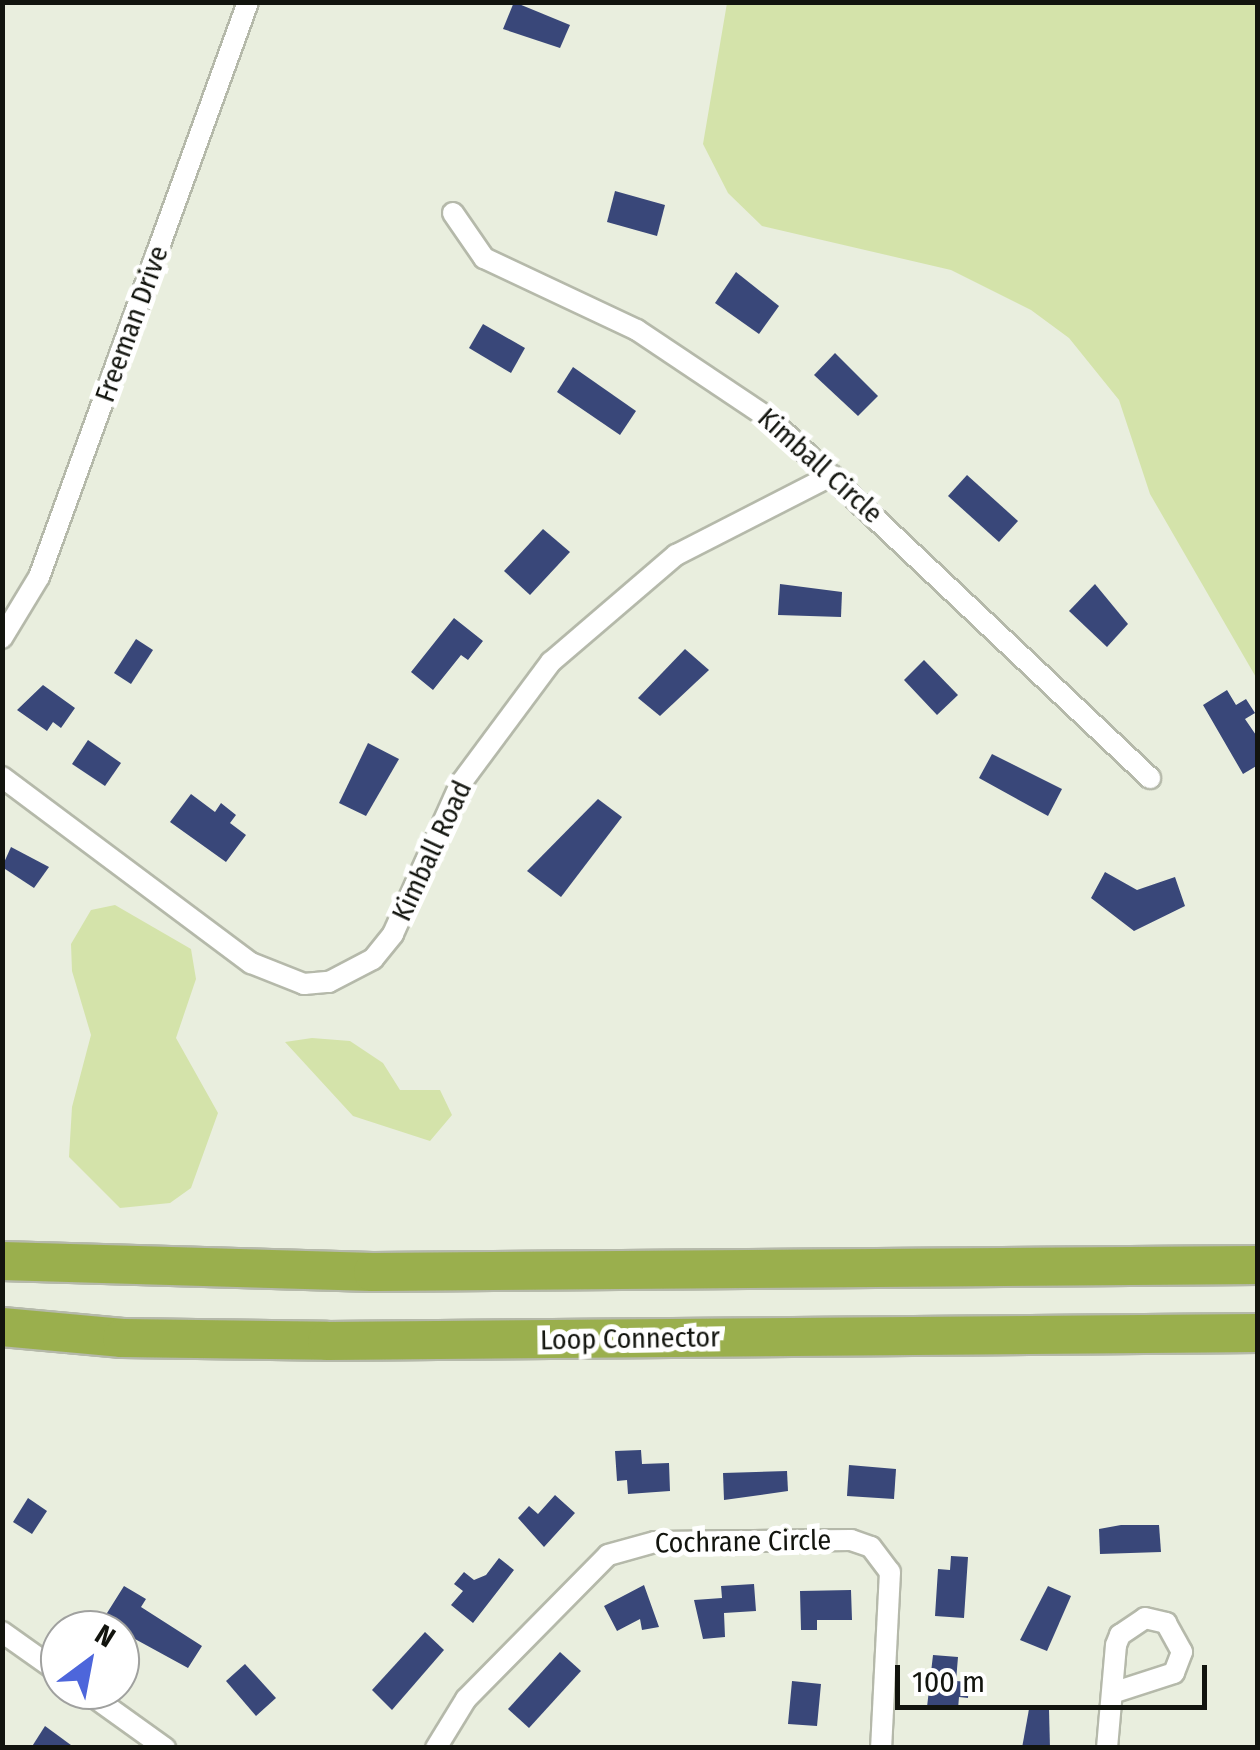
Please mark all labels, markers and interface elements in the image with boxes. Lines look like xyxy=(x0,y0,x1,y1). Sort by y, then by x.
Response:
street label: Freeman Drive xyxy=(88,241,176,407)
street label: Kimball Circle xyxy=(751,401,889,531)
street label: Kimball Road xyxy=(385,776,479,926)
street label: Loop Connector xyxy=(540,1321,720,1357)
street label: Cochrane Circle xyxy=(655,1524,831,1560)
north arrow xyxy=(40,1610,140,1710)
text: N xyxy=(89,1617,121,1654)
scale bar xyxy=(900,1645,1212,1707)
text: 100 m xyxy=(912,1664,985,1700)

